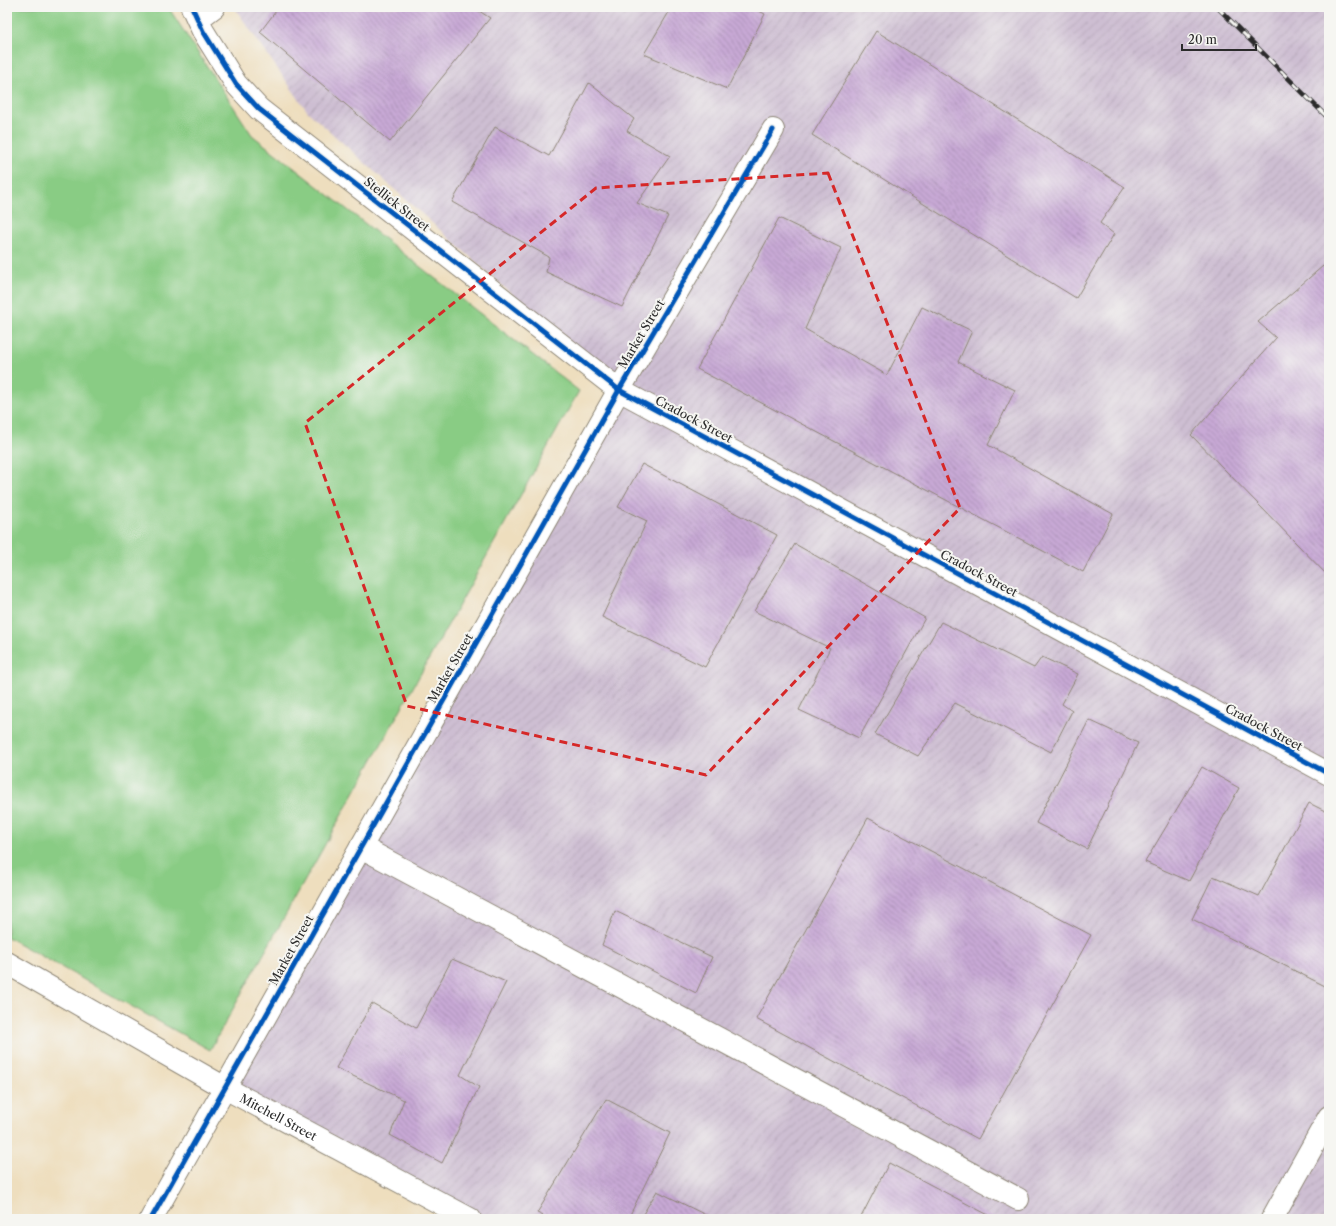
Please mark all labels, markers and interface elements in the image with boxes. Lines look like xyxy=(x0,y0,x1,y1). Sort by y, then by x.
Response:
scale bar xyxy=(1182,26,1256,52)
text: 20 m xyxy=(1188,32,1217,47)
street label: Stellick Street xyxy=(361,174,433,235)
street label: Market Street xyxy=(614,296,668,371)
street label: Cradock Street xyxy=(653,392,736,446)
street label: Cradock Street xyxy=(938,546,1021,600)
street label: Market Street xyxy=(424,630,476,706)
street label: Cradock Street xyxy=(1223,700,1306,754)
street label: Market Street xyxy=(266,912,317,988)
street label: Mitchell Street xyxy=(238,1090,320,1144)

